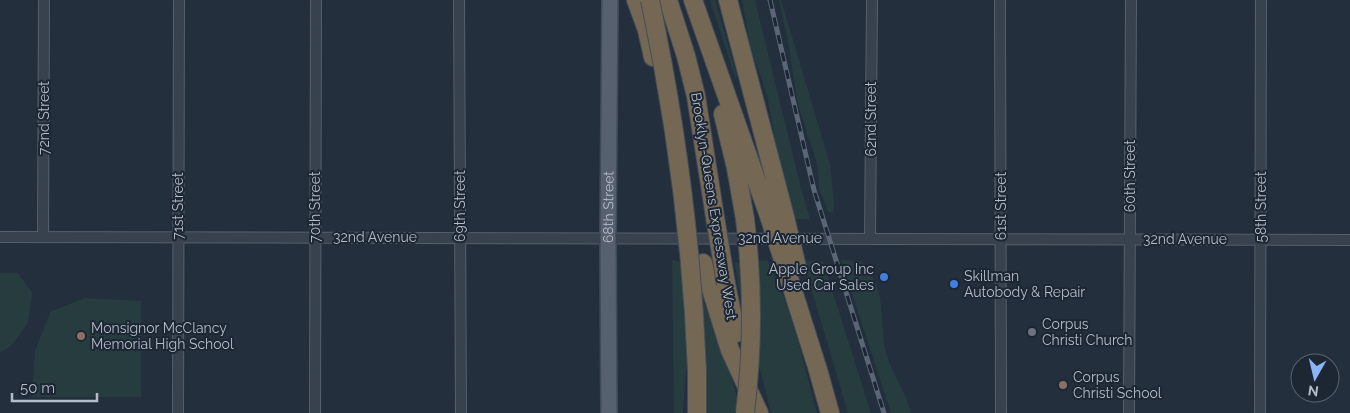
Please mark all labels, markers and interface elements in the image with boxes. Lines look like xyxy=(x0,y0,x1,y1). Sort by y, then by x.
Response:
street label: 72nd Street xyxy=(36,81,52,155)
street label: 62nd Street xyxy=(863,81,879,157)
street label: Brooklyn-Queens Expressway West xyxy=(688,91,740,321)
street label: 60th Street xyxy=(1122,140,1138,212)
street label: 69th Street xyxy=(452,170,468,242)
street label: 70th Street xyxy=(307,171,323,243)
street label: 68th Street xyxy=(600,171,617,243)
street label: 58th Street xyxy=(1253,171,1269,243)
street label: 71st Street xyxy=(170,172,186,240)
street label: 61st Street xyxy=(993,172,1009,240)
street label: 32nd Avenue xyxy=(333,229,417,245)
street label: 32nd Avenue xyxy=(738,230,822,246)
street label: 32nd Avenue xyxy=(1143,231,1227,247)
place label: Apple Group Inc Used Car Sales xyxy=(769,261,874,293)
place label: Skillman Autobody & Repair xyxy=(964,268,1085,300)
marker: Apple Group Inc Used Car Sales xyxy=(878,271,890,283)
marker: Skillman Autobody & Repair xyxy=(948,278,960,290)
place label: Corpus Christi Church xyxy=(1042,316,1132,348)
place label: Monsignor McClancy Memorial High School xyxy=(91,320,234,352)
marker: Corpus Christi Church xyxy=(1026,326,1038,338)
marker: Monsignor McClancy Memorial High School xyxy=(75,330,87,342)
north arrow xyxy=(1290,353,1340,403)
place label: Corpus Christi School xyxy=(1073,369,1162,401)
scale bar xyxy=(12,370,98,402)
text: 50 m xyxy=(20,379,55,397)
marker: Corpus Christi School xyxy=(1057,379,1069,391)
text: N xyxy=(1307,382,1320,400)

